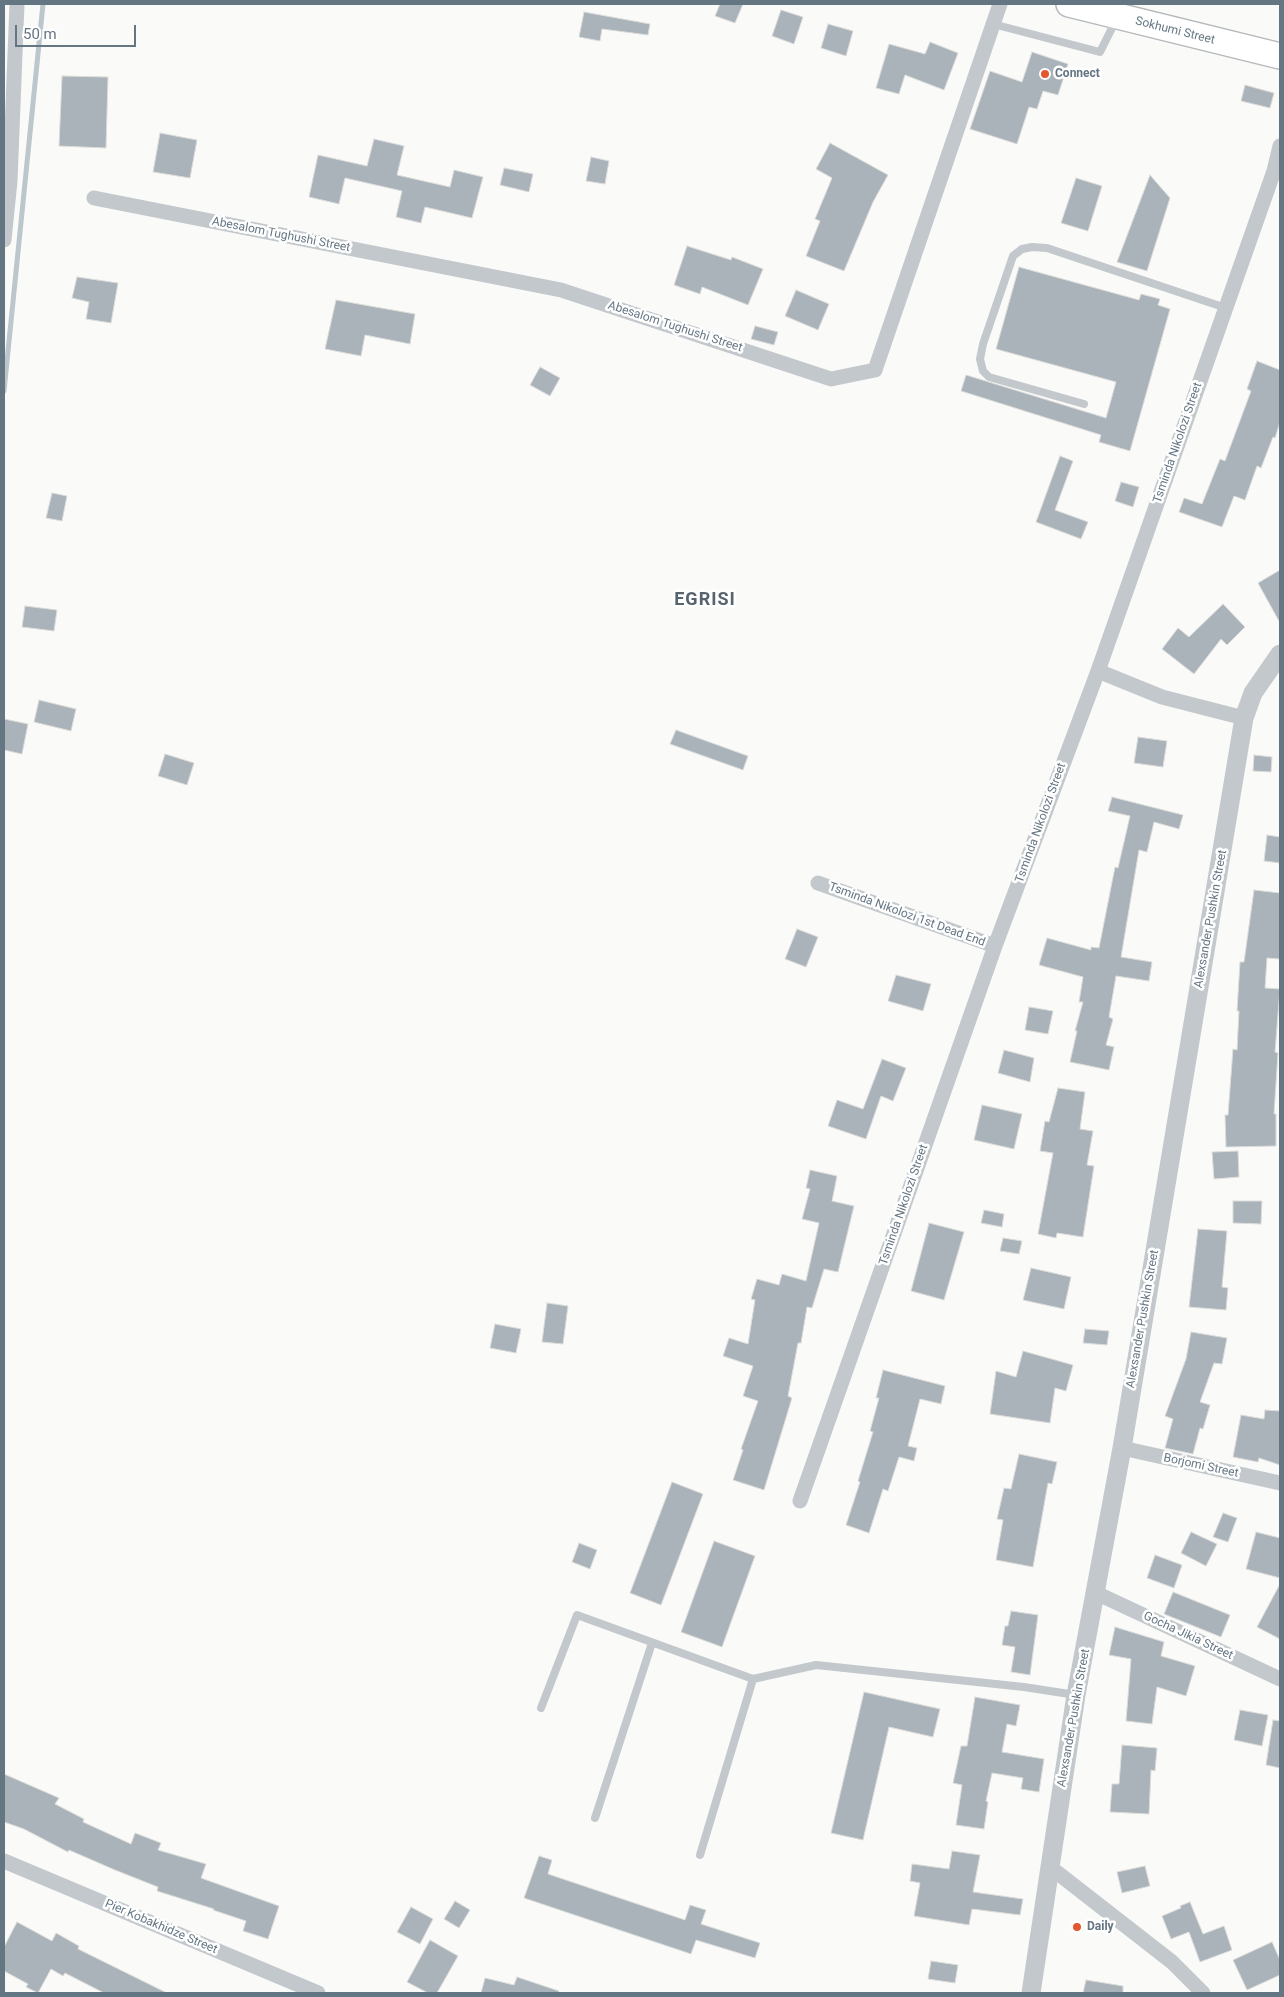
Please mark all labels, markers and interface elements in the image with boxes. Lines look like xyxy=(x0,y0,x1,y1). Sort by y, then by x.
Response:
street label: Sokhumi Street xyxy=(1134,14,1216,48)
scale bar xyxy=(18,15,139,47)
text: 50 m xyxy=(23,25,57,43)
place label: Connect xyxy=(1055,67,1100,81)
marker: Connect xyxy=(1039,68,1051,80)
street label: Abesalom Tughushi Street xyxy=(211,215,351,255)
street label: Abesalom Tughushi Street xyxy=(606,298,744,356)
street label: Tsminda Nikolozi Street xyxy=(1151,381,1205,505)
district label: EGRISI xyxy=(673,589,737,611)
street label: Tsminda Nikolozi Street xyxy=(1013,761,1069,885)
street label: Alexsander Pushkin Street xyxy=(1192,849,1230,989)
street label: Tsminda Nikolozi 1st Dead End xyxy=(827,880,987,950)
street label: Tsminda Nikolozi Street xyxy=(877,1143,931,1267)
street label: Alexsander Pushkin Street xyxy=(1124,1249,1162,1389)
street label: Borjomi Street xyxy=(1162,1451,1240,1481)
street label: Gocha Jikia Street xyxy=(1141,1609,1235,1663)
street label: Alexsander Pushkin Street xyxy=(1055,1648,1093,1788)
street label: Pier Kobakhidze Street xyxy=(103,1897,219,1957)
place label: Daily xyxy=(1087,1920,1114,1934)
marker: Daily xyxy=(1071,1921,1083,1933)

